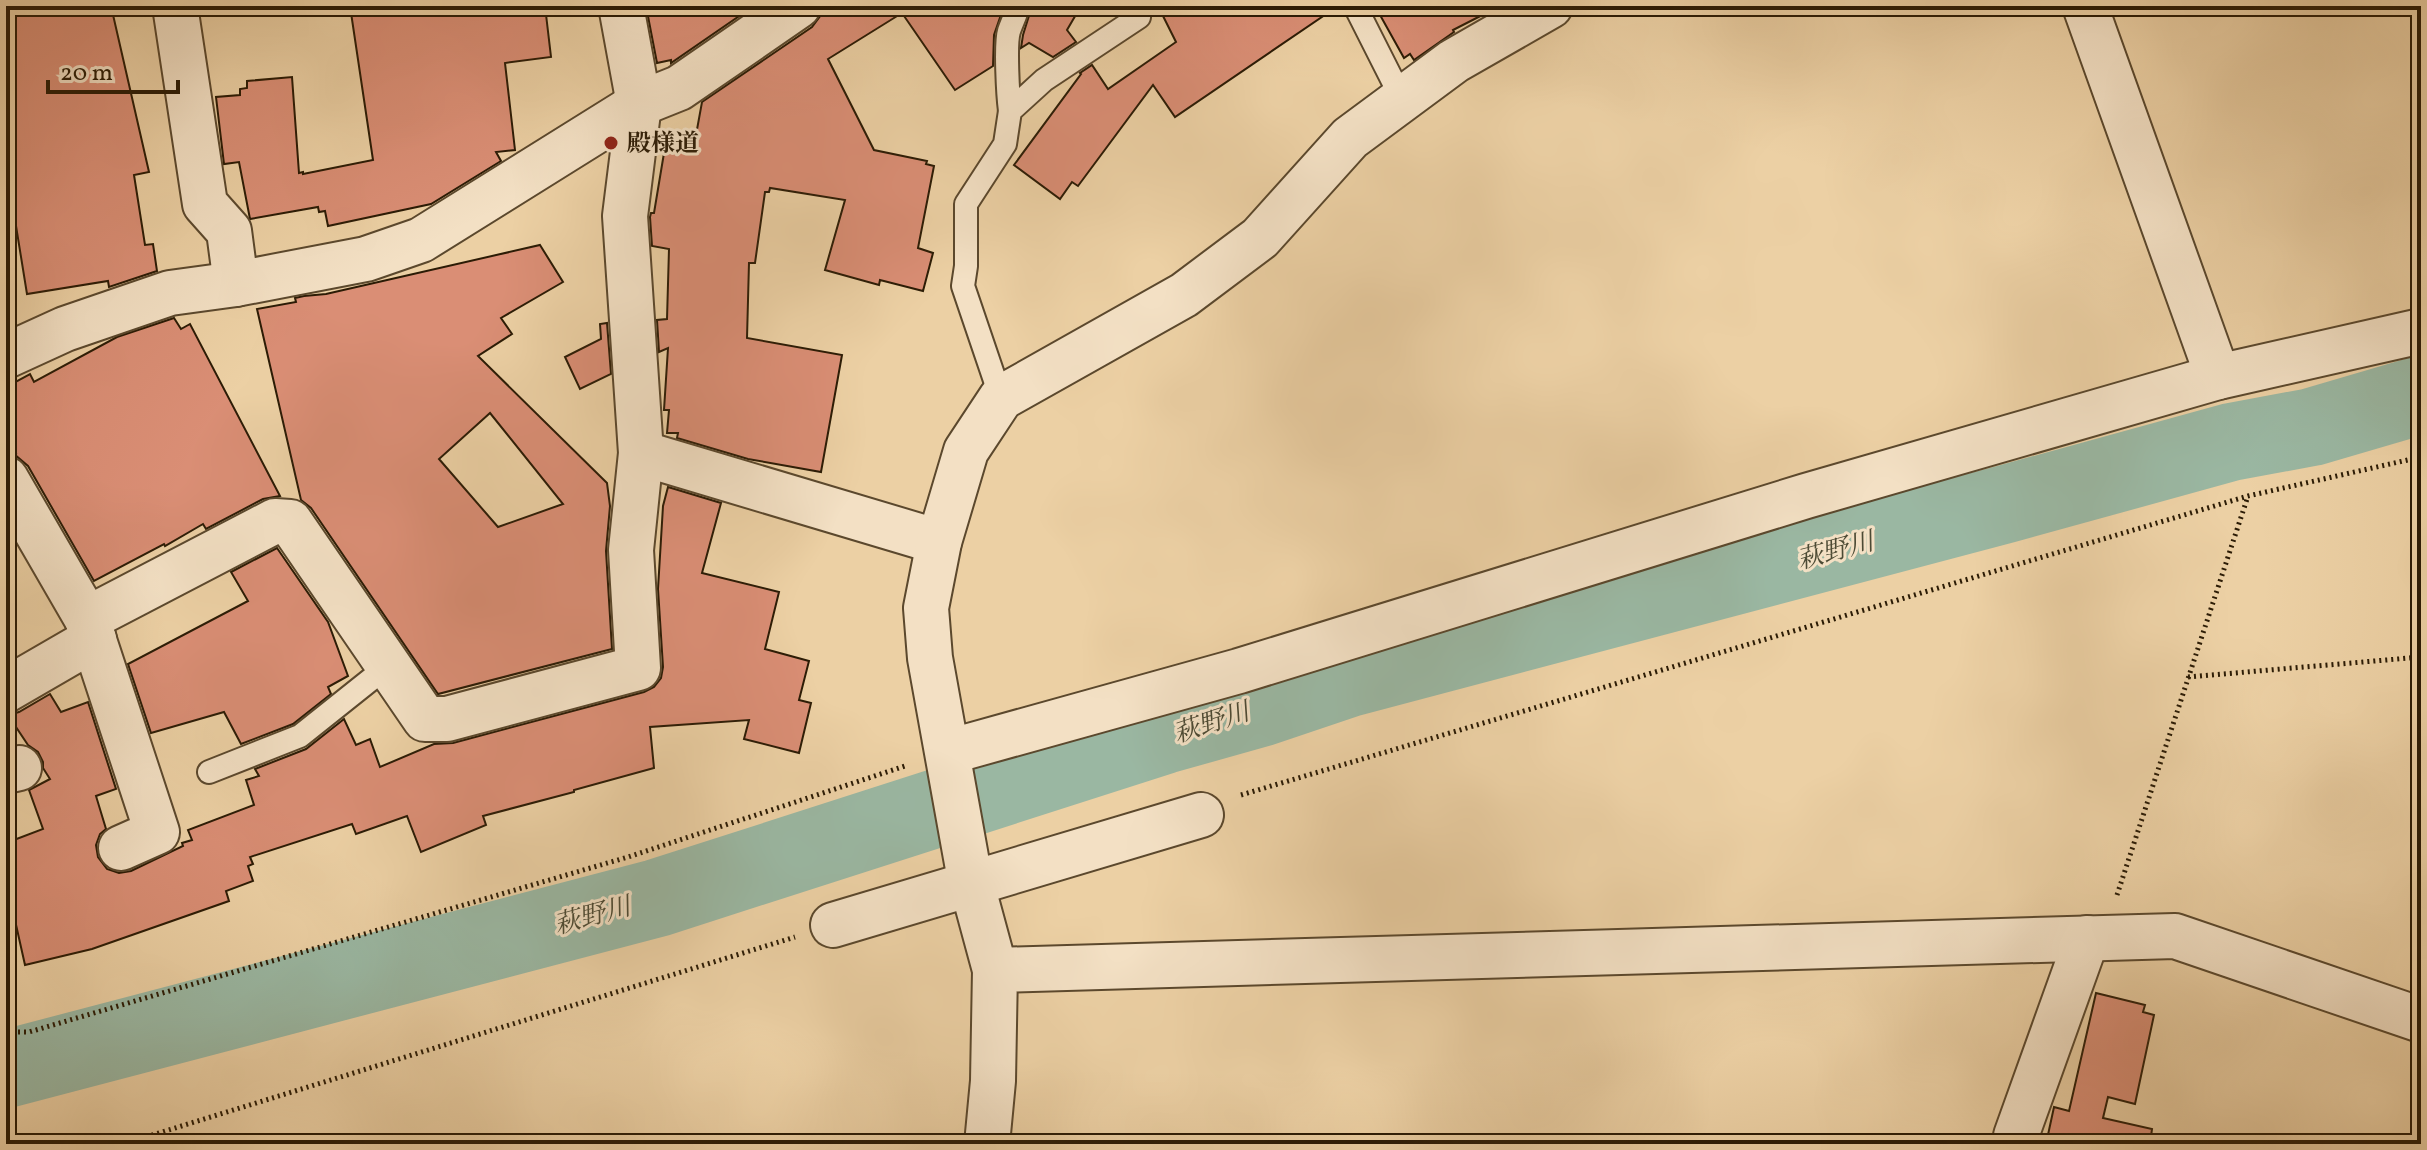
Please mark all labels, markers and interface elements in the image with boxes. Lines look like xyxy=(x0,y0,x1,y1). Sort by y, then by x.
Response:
scale bar xyxy=(48,44,178,94)
text: 20 m xyxy=(60,57,113,91)
place label: 殿様道 xyxy=(627,128,699,162)
marker: 殿様道 xyxy=(602,134,620,152)
water label: 萩野川 xyxy=(1793,524,1881,579)
water label: 萩野川 xyxy=(1169,694,1257,753)
water label: 萩野川 xyxy=(550,889,638,944)

